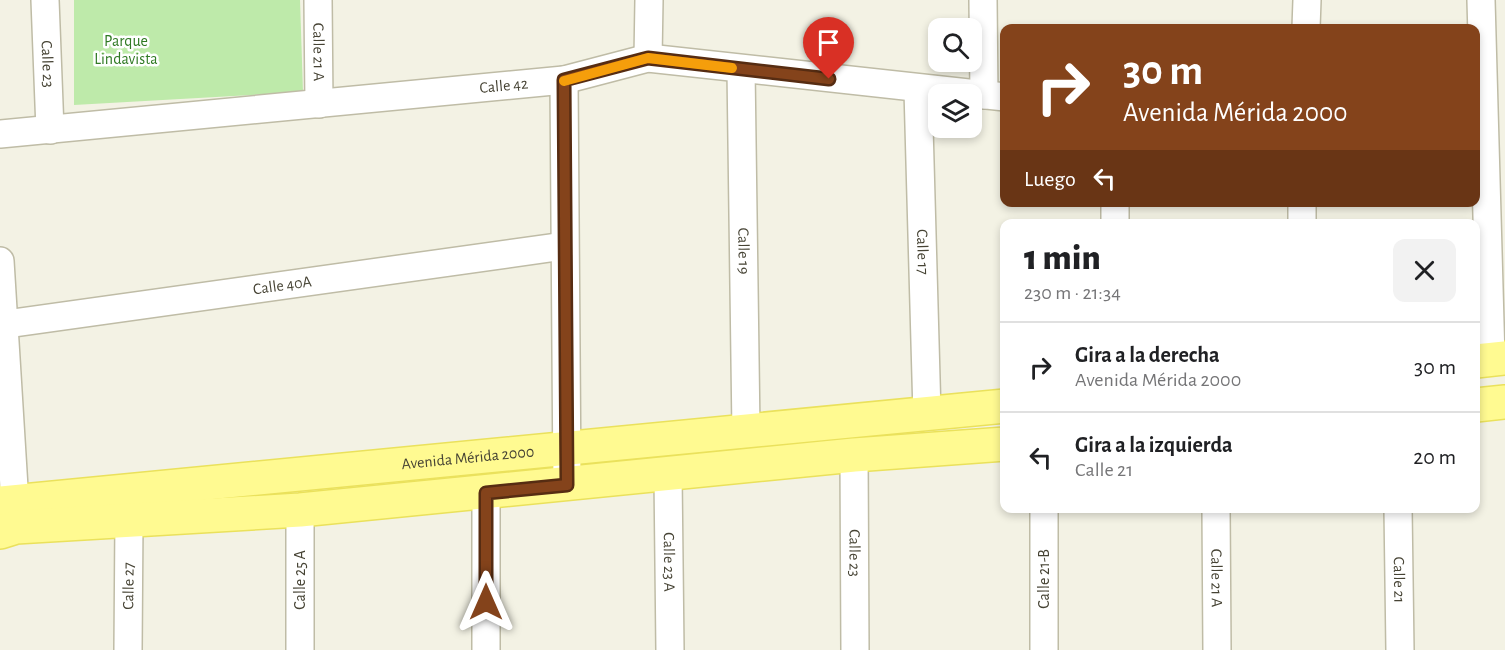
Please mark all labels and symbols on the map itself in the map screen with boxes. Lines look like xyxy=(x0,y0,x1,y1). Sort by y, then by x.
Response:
pin xyxy=(803,17,854,79)
street label: Calle 21 A xyxy=(310,23,327,81)
park label: Parque Lindavista xyxy=(94,33,158,67)
street label: Calle 23 xyxy=(39,40,56,88)
street label: Calle 42 xyxy=(479,75,529,96)
street label: Calle 19 xyxy=(735,228,752,274)
street label: Calle 17 xyxy=(914,229,931,275)
street label: Calle 40A xyxy=(252,273,313,297)
street label: Avenida Mérida 2000 xyxy=(401,443,535,472)
street label: Calle 23 xyxy=(846,529,863,577)
street label: Calle 23 A xyxy=(661,532,677,592)
street label: Calle 21-B xyxy=(1036,549,1052,609)
street label: Calle 21 A xyxy=(1208,549,1225,607)
street label: Calle 25 A xyxy=(292,550,308,610)
street label: Calle 21 xyxy=(1391,557,1407,603)
street label: Calle 27 xyxy=(120,562,137,610)
position arrow xyxy=(454,570,518,634)

